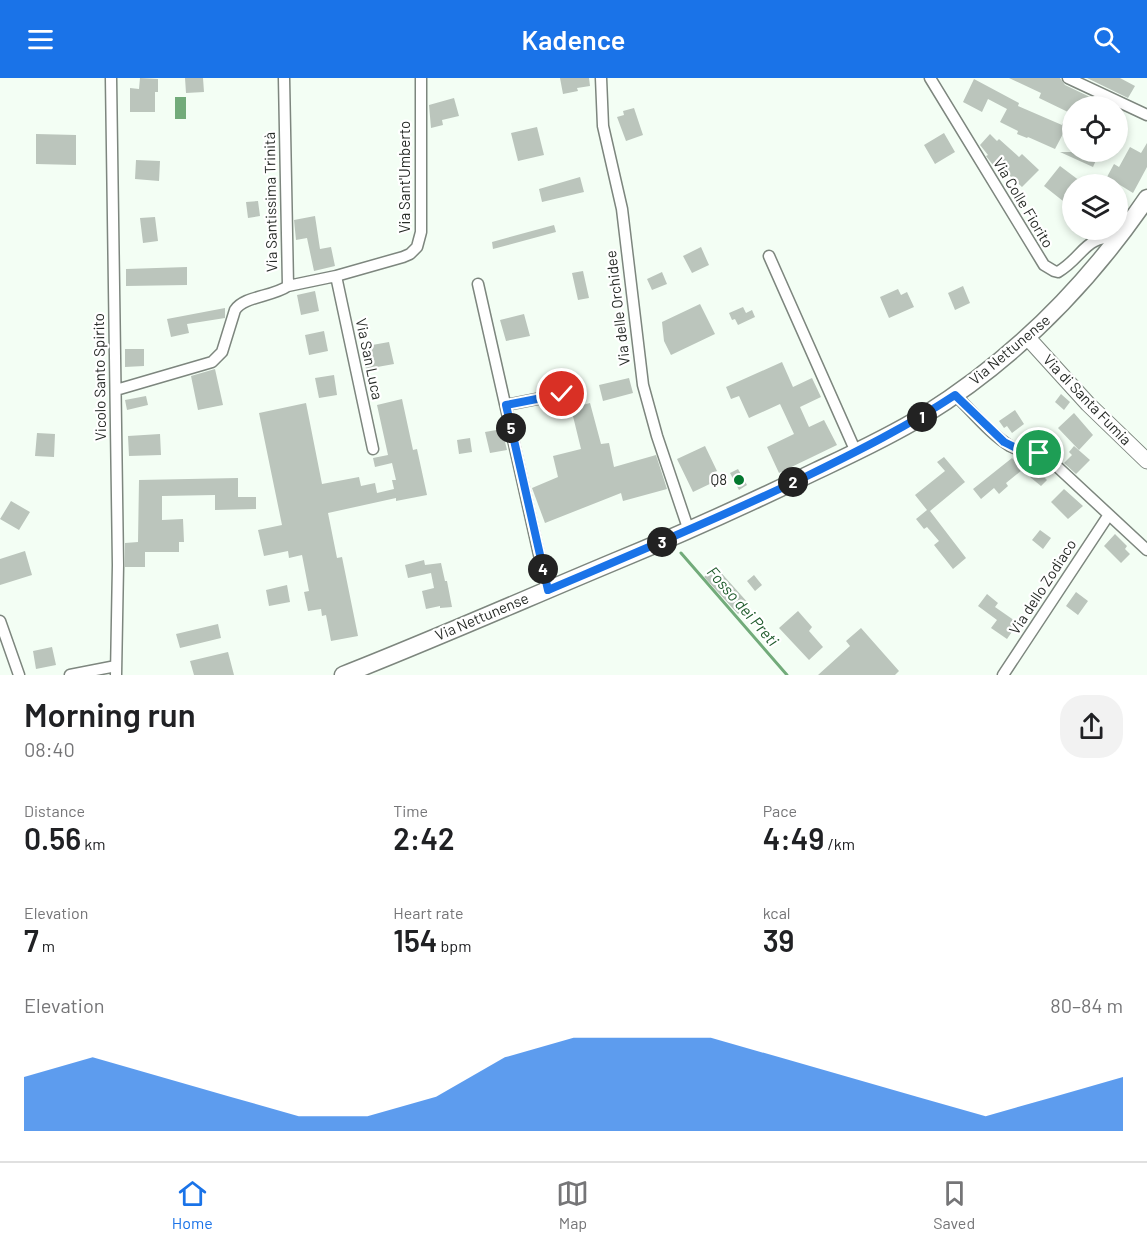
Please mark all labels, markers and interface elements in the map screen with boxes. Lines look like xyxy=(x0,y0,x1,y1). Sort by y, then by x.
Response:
icon: menu xyxy=(24,23,57,56)
text: Kadence xyxy=(522,23,625,55)
icon: search xyxy=(1090,23,1123,56)
map controls xyxy=(1062,96,1128,240)
button: locate xyxy=(1062,96,1128,162)
street label: Via Sant'Umberto xyxy=(395,121,413,233)
street label: Via Santissima Trinità xyxy=(260,132,280,272)
street label: Via Colle Fiorito xyxy=(990,154,1058,251)
button: layers xyxy=(1062,174,1128,240)
street label: Via delle Orchidee xyxy=(601,249,633,367)
street label: Via Nettunense xyxy=(965,310,1053,388)
street label: Vicolo Santo Spirito xyxy=(89,313,109,441)
street label: Via San Luca xyxy=(353,316,387,401)
street label: Via di Santa Fumia xyxy=(1040,350,1136,448)
pin xyxy=(536,368,587,419)
icon: check xyxy=(545,377,578,410)
pin: 1 xyxy=(907,402,937,432)
text: 1 xyxy=(919,407,925,426)
pin: 5 xyxy=(496,413,526,443)
text: 5 xyxy=(507,418,515,437)
pin xyxy=(1013,427,1064,478)
icon: arrive xyxy=(1022,436,1055,469)
pin: 2 xyxy=(778,467,808,497)
place label: Q8 xyxy=(711,470,727,488)
text: 2 xyxy=(789,472,797,491)
marker: Q8 xyxy=(732,473,746,487)
pin: 3 xyxy=(647,527,677,557)
text: 3 xyxy=(658,532,666,551)
street label: Via dello Zodiaco xyxy=(1005,536,1080,637)
pin: 4 xyxy=(528,554,558,584)
text: 4 xyxy=(538,559,548,578)
water label: Fosso dei Preti xyxy=(704,562,783,649)
street label: Via Nettunense xyxy=(432,588,531,644)
text: Morning run xyxy=(24,694,196,734)
button: share xyxy=(1060,695,1123,758)
text: 08:40 xyxy=(24,737,75,761)
text: Distance xyxy=(24,801,85,820)
text: Time xyxy=(393,801,428,820)
text: Pace xyxy=(763,801,797,820)
text: 0.56 xyxy=(24,820,81,856)
text: 2:42 xyxy=(393,820,455,856)
text: 4:49 xyxy=(763,820,824,856)
text: km xyxy=(81,834,105,853)
text: /km xyxy=(824,834,855,853)
text: Elevation xyxy=(24,903,88,922)
text: Heart rate xyxy=(393,903,464,922)
text: kcal xyxy=(763,903,791,922)
text: 7 xyxy=(24,922,39,958)
text: 154 xyxy=(393,922,437,958)
text: 39 xyxy=(763,922,794,958)
text: m xyxy=(39,936,55,955)
text: bpm xyxy=(437,936,471,955)
text: Elevation xyxy=(24,993,105,1017)
text: 80–84 m xyxy=(1050,993,1123,1017)
tab: Home xyxy=(172,1177,213,1232)
tab: Map xyxy=(556,1177,589,1232)
tab: Saved xyxy=(933,1177,975,1232)

